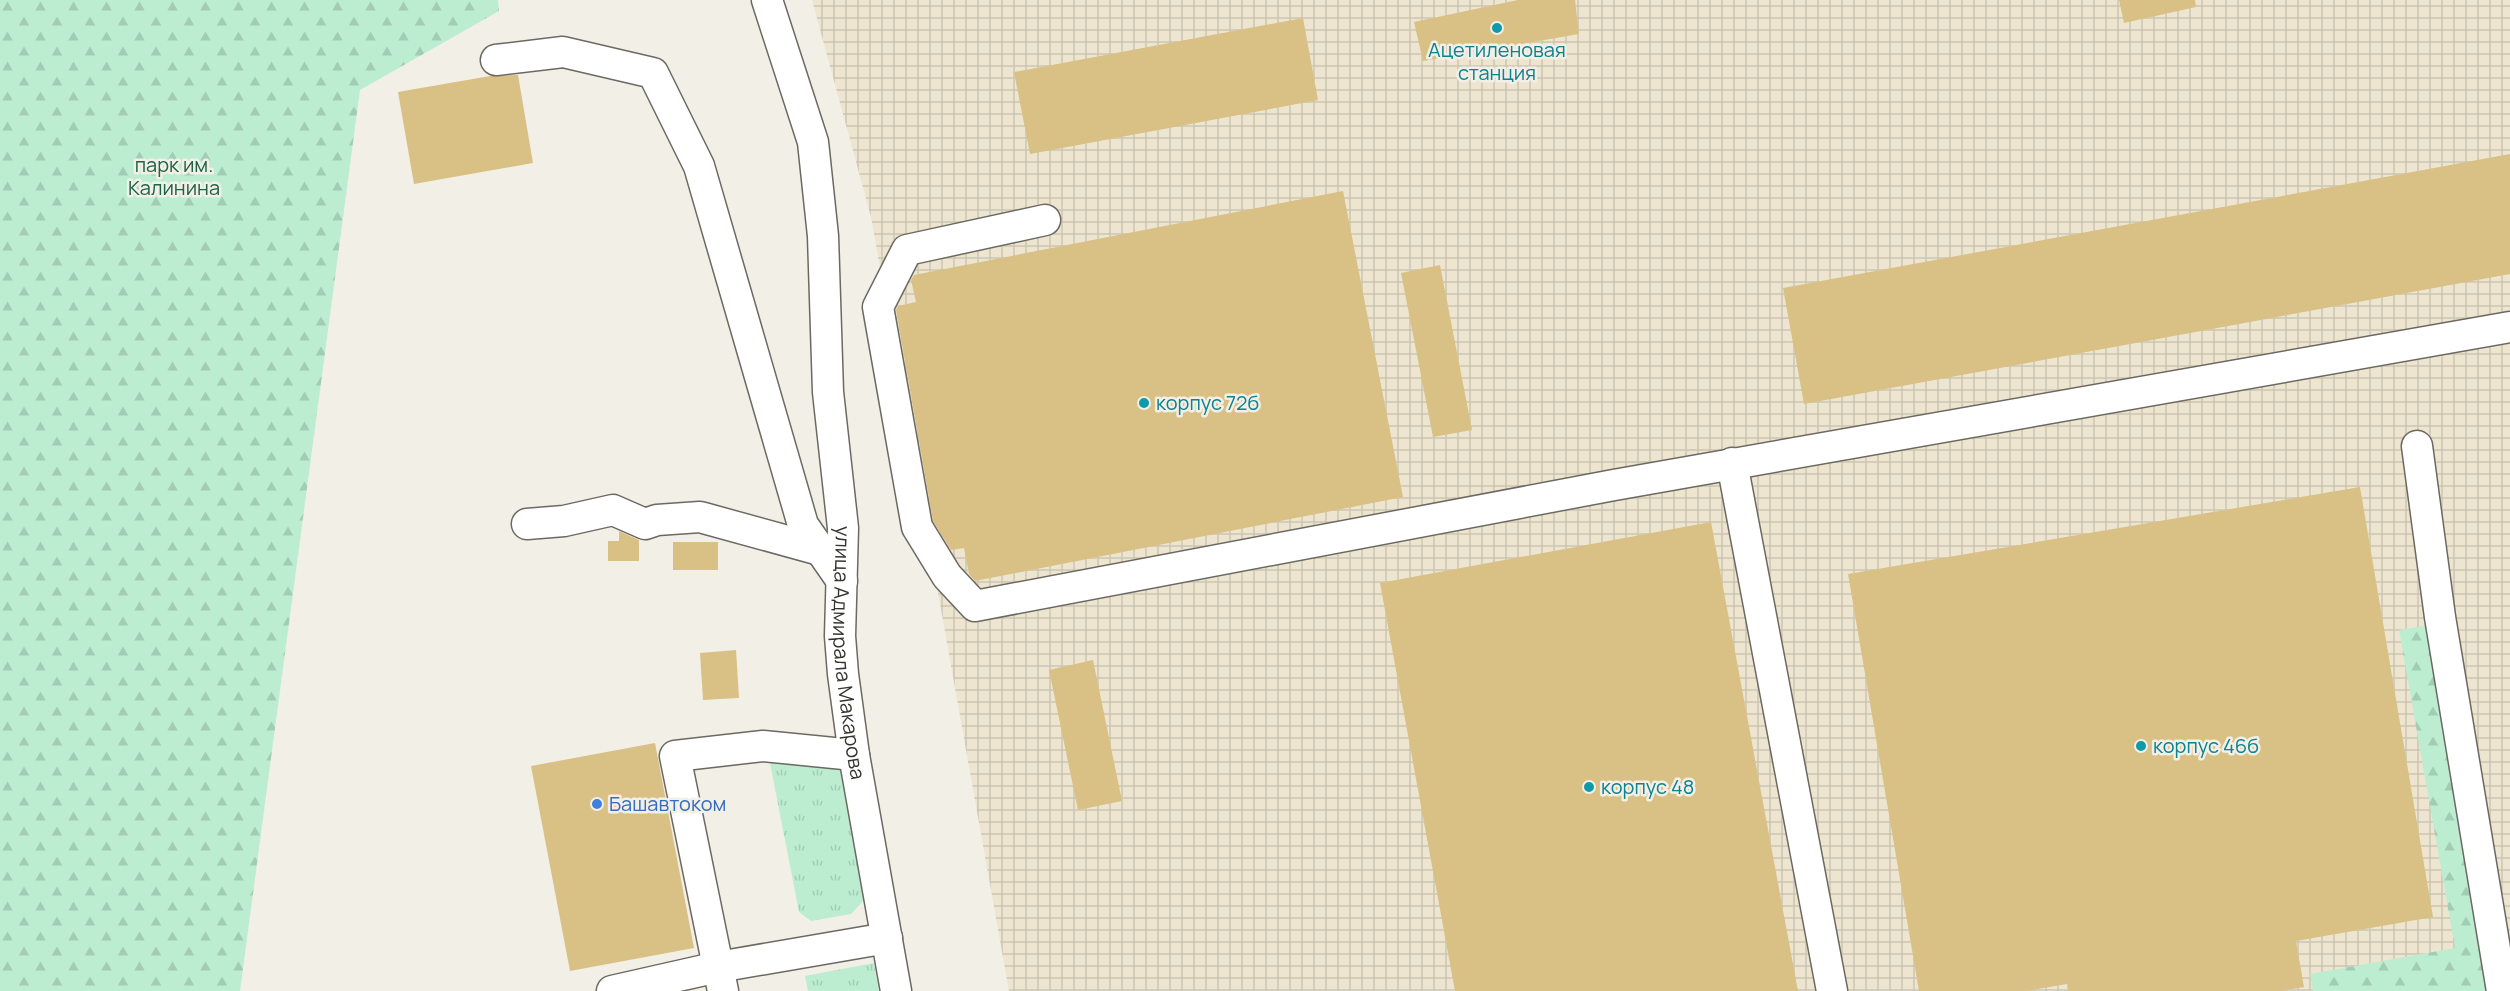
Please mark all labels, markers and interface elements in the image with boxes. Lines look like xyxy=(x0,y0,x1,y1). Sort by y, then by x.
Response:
marker: Ацетиленовая станция xyxy=(1490,21,1504,35)
place label: Ацетиленовая станция xyxy=(1428,36,1566,86)
park label: парк им. Калинина xyxy=(128,151,220,201)
place label: корпус 72б xyxy=(1156,389,1259,416)
marker: корпус 72б xyxy=(1137,396,1151,410)
street label: улица Адмирала Макарова xyxy=(827,526,872,782)
place label: корпус 46б xyxy=(2153,732,2259,759)
marker: корпус 46б xyxy=(2134,739,2148,753)
place label: корпус 48 xyxy=(1601,773,1694,800)
marker: корпус 48 xyxy=(1582,780,1596,794)
place label: Башавтоком xyxy=(609,790,726,817)
marker: Башавтоком xyxy=(590,797,604,811)

